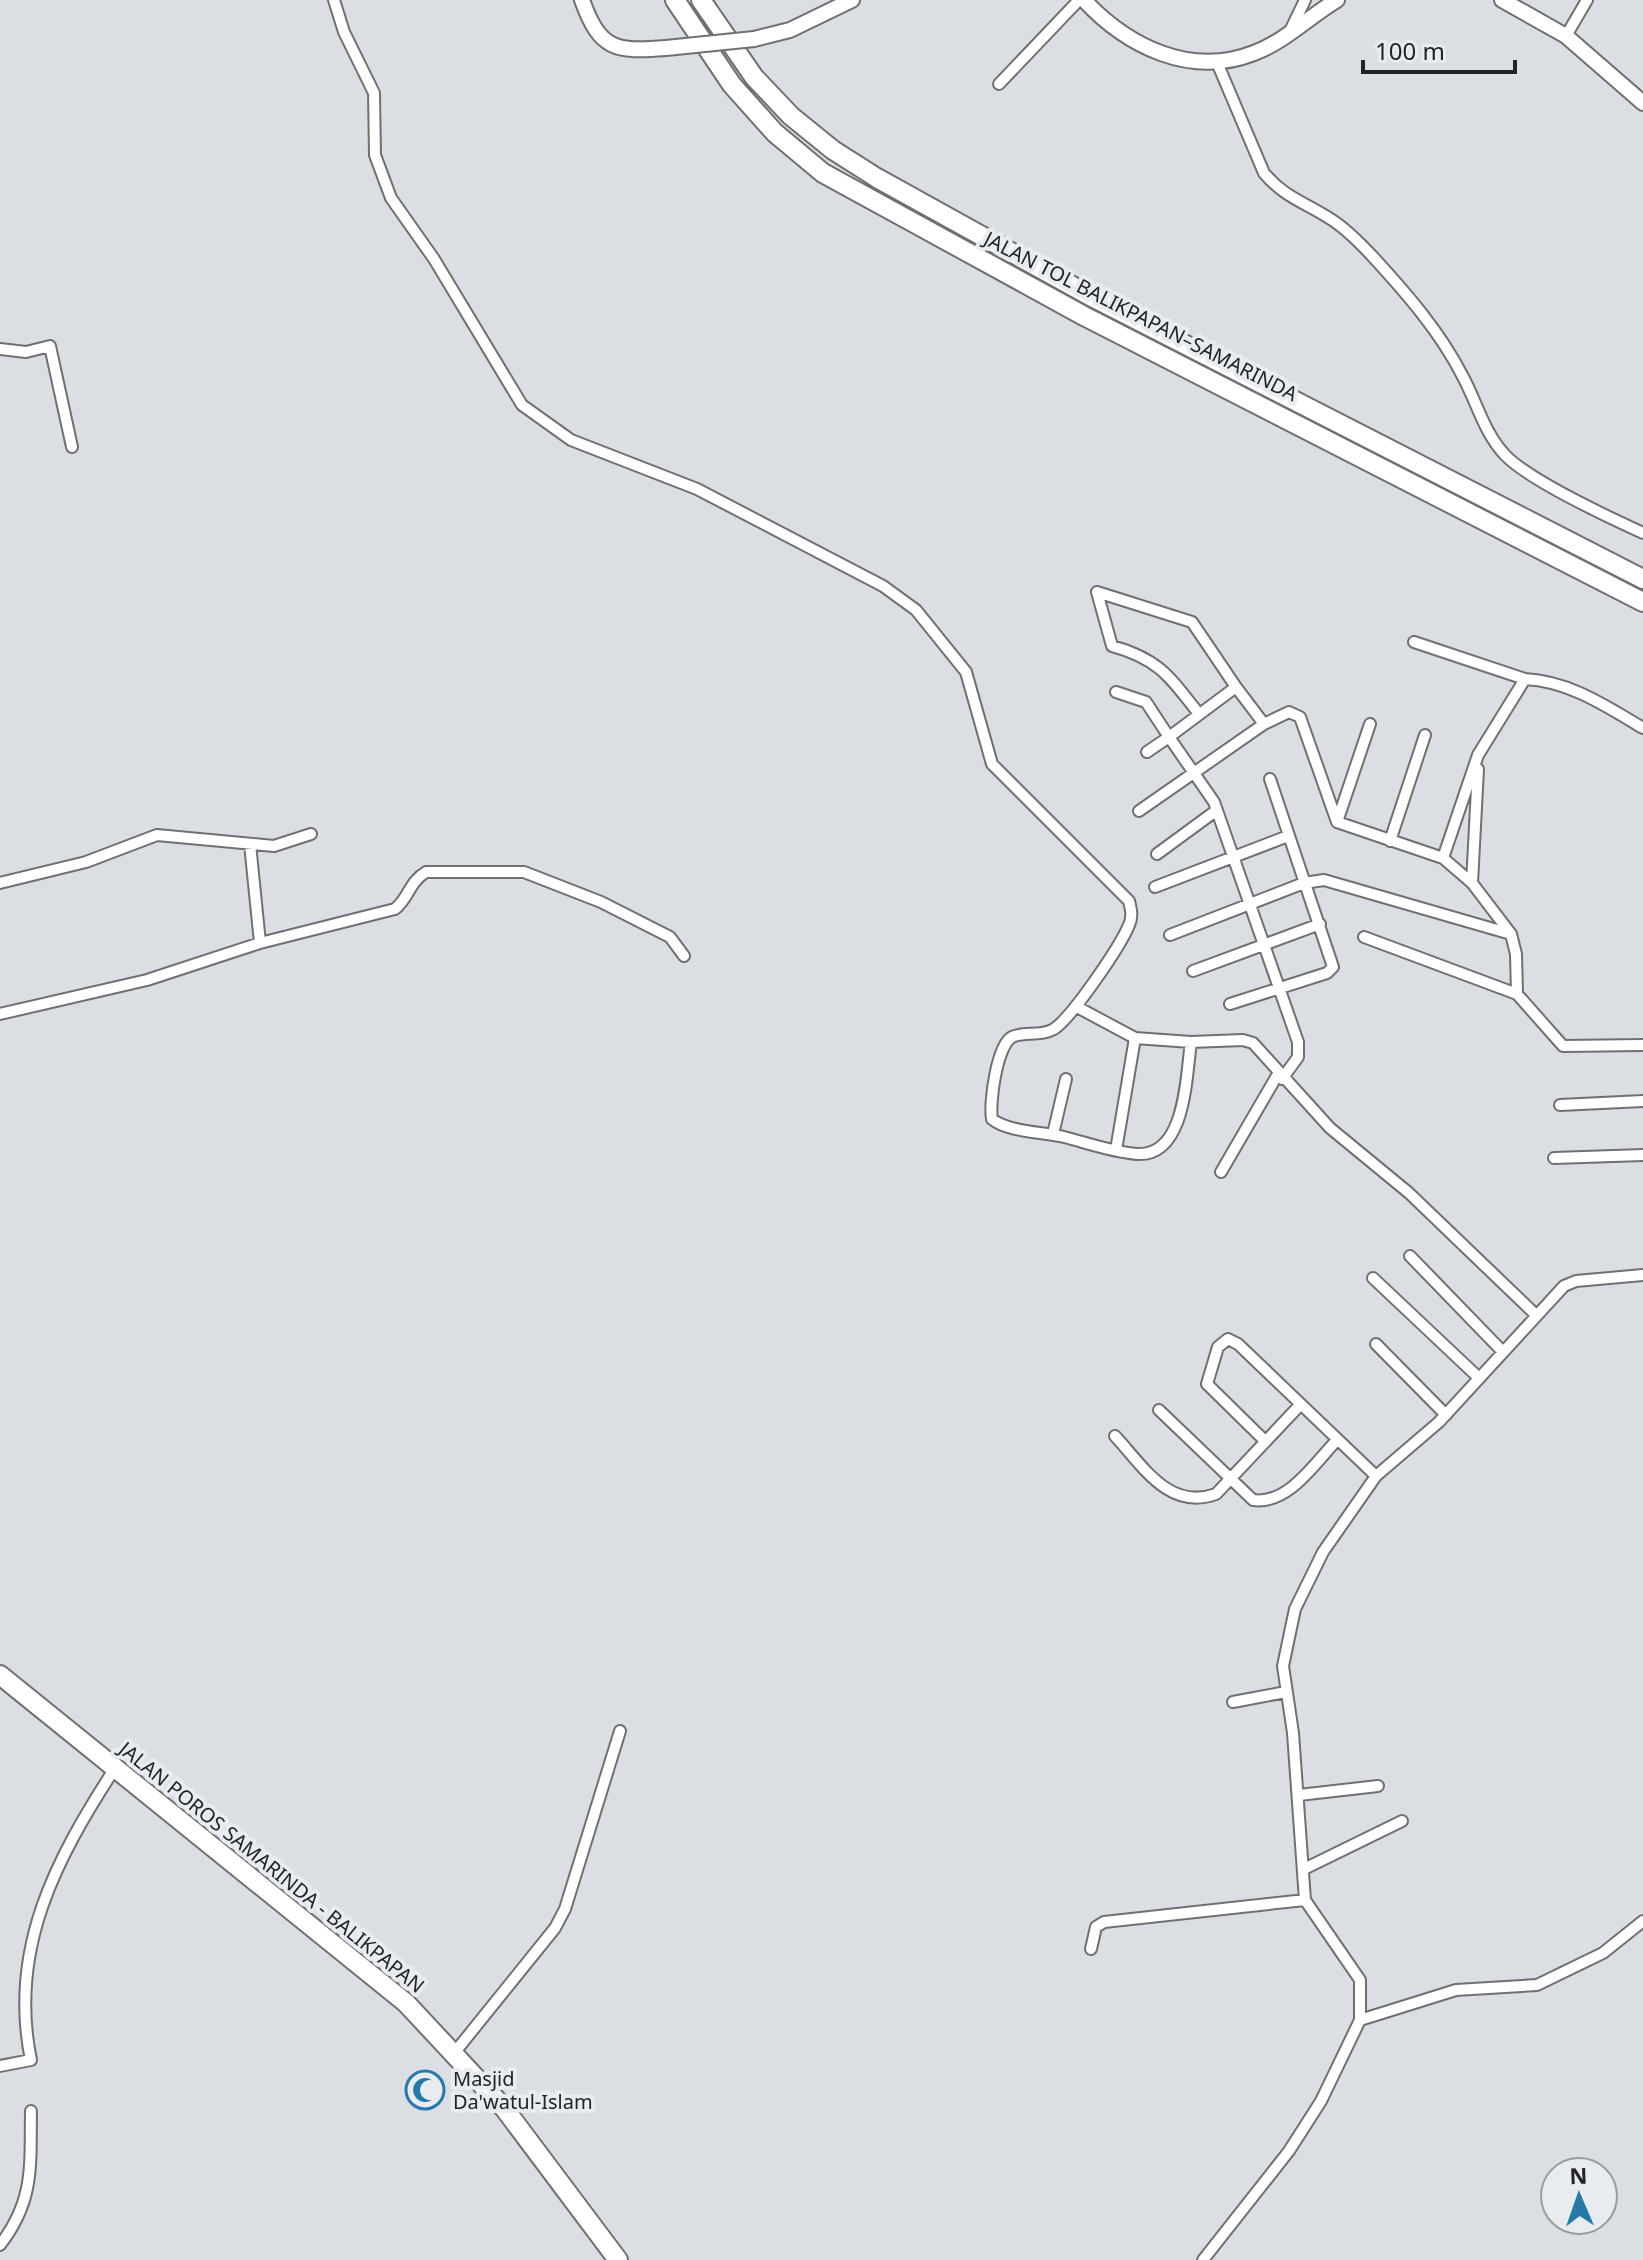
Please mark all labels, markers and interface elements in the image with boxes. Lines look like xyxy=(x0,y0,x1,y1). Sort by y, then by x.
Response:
scale bar xyxy=(1363,24,1515,74)
text: 100 m xyxy=(1375,34,1445,67)
street label: JALAN TOL BALIKPAPAN–SAMARINDA xyxy=(978,224,1303,407)
street label: JALAN POROS SAMARINDA - BALIKPAPAN xyxy=(112,1734,430,1999)
place label: Masjid Da'watul-Islam xyxy=(453,2065,593,2115)
mosque icon: Masjid Da'watul-Islam xyxy=(404,2069,446,2111)
north arrow xyxy=(1539,2156,1619,2236)
text: N xyxy=(1569,2160,1588,2190)

